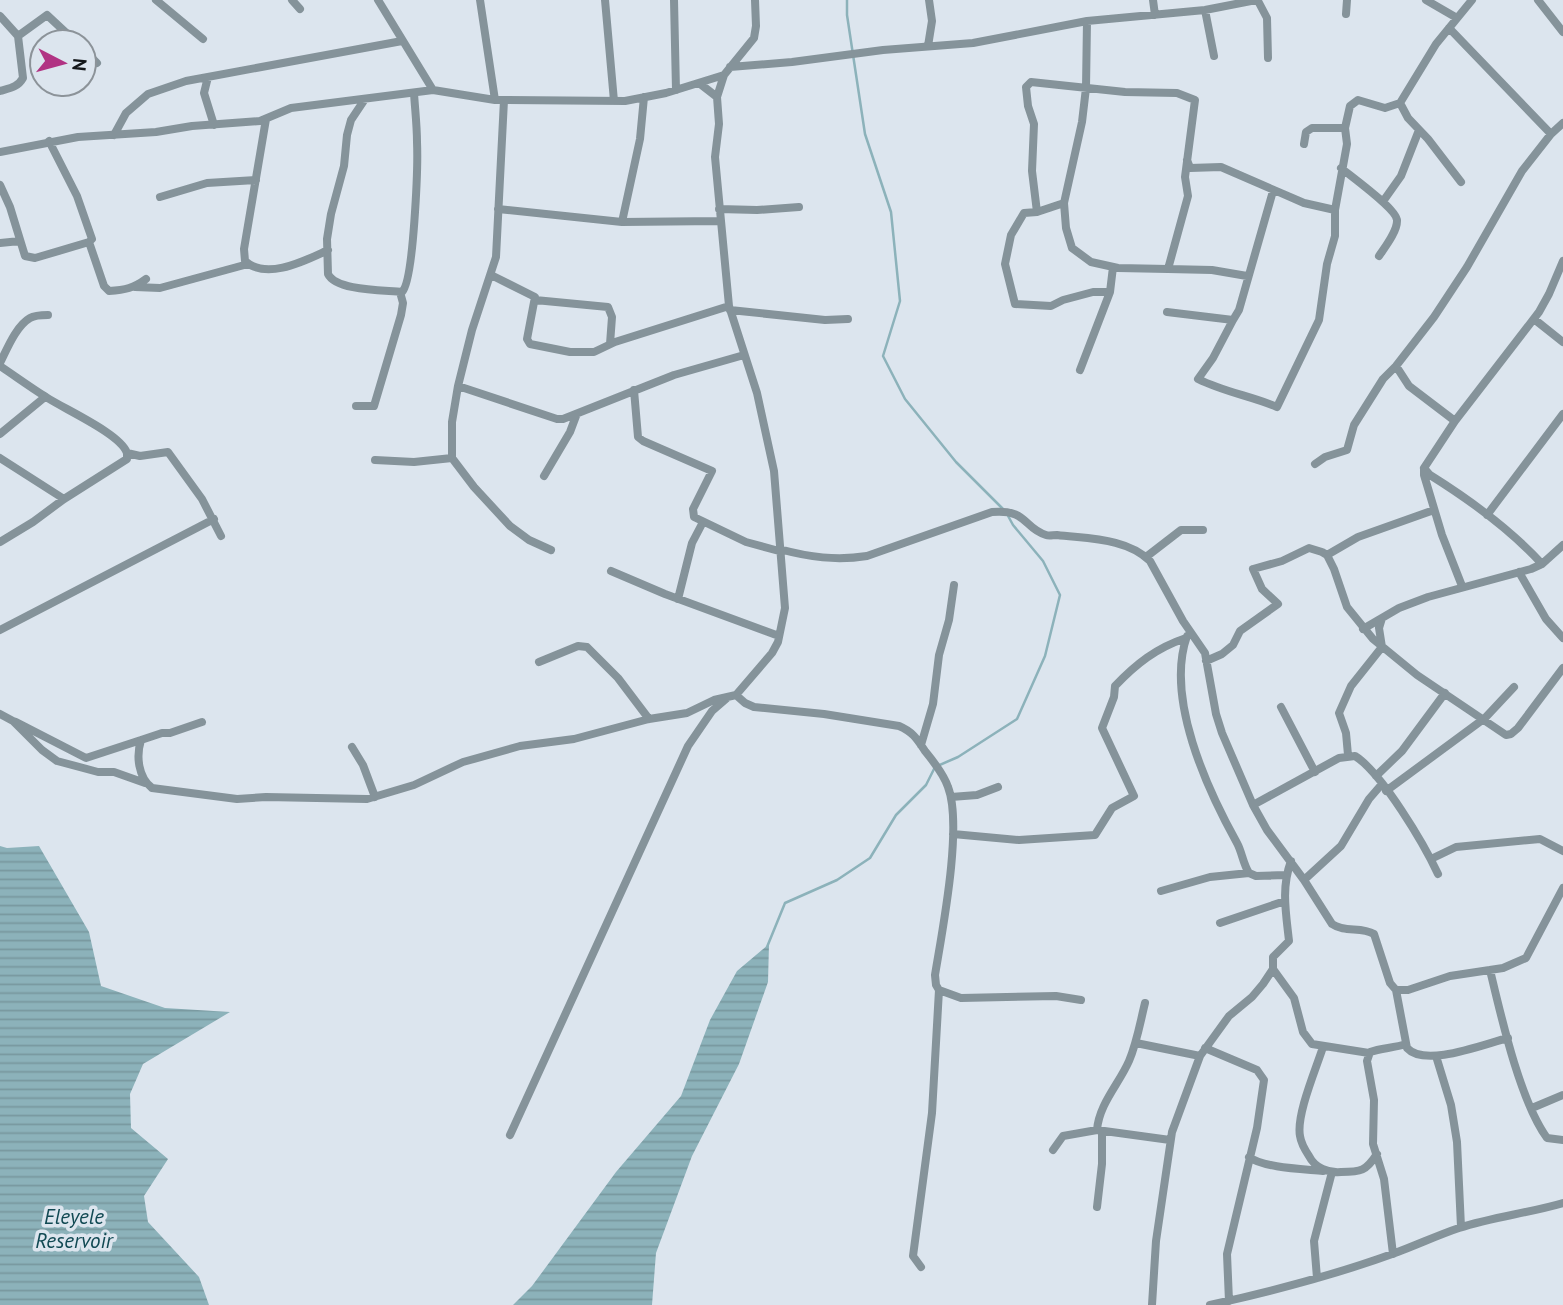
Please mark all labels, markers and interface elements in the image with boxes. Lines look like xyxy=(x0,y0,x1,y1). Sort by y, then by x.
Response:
north arrow xyxy=(28,28,98,98)
text: N xyxy=(67,57,92,72)
water label: Eleyele Reservoir xyxy=(35,1203,115,1254)

